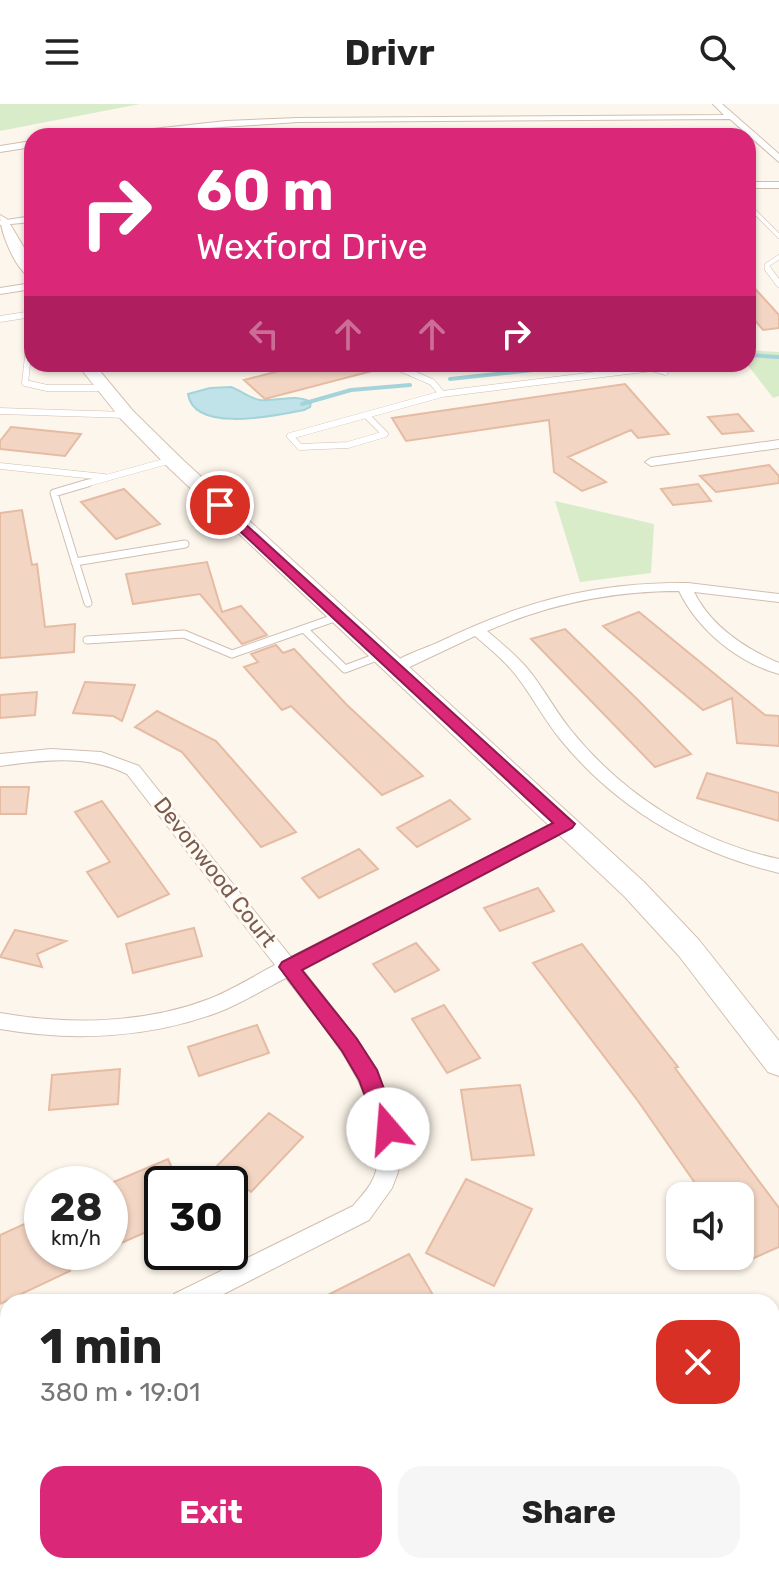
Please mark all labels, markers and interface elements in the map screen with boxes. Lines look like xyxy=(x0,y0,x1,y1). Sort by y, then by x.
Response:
icon: menu xyxy=(40,30,84,74)
icon: search xyxy=(695,30,739,74)
text: Drivr xyxy=(344,31,435,74)
text: 60 m xyxy=(196,158,334,224)
icon: right xyxy=(64,160,168,264)
text: Wexford Drive xyxy=(196,225,428,268)
icon: left xyxy=(242,312,286,356)
icon: ahead xyxy=(326,312,370,356)
icon: ahead xyxy=(410,312,454,356)
icon: right xyxy=(494,312,538,356)
pin xyxy=(186,471,254,539)
icon: arrive xyxy=(198,483,242,527)
street label: Devonwood Court xyxy=(148,791,282,953)
position arrow xyxy=(346,1087,430,1171)
speed limit sign: 30 xyxy=(144,1166,248,1270)
map controls xyxy=(666,1182,754,1270)
button: sound xyxy=(666,1182,754,1270)
text: 28 xyxy=(49,1184,103,1231)
text: km/h xyxy=(51,1226,101,1250)
text: 1 min xyxy=(40,1318,163,1375)
button: close xyxy=(656,1320,740,1404)
text: 380 m · 19:01 xyxy=(40,1377,200,1408)
button: Exit xyxy=(40,1466,382,1558)
button: Share xyxy=(398,1466,740,1558)

